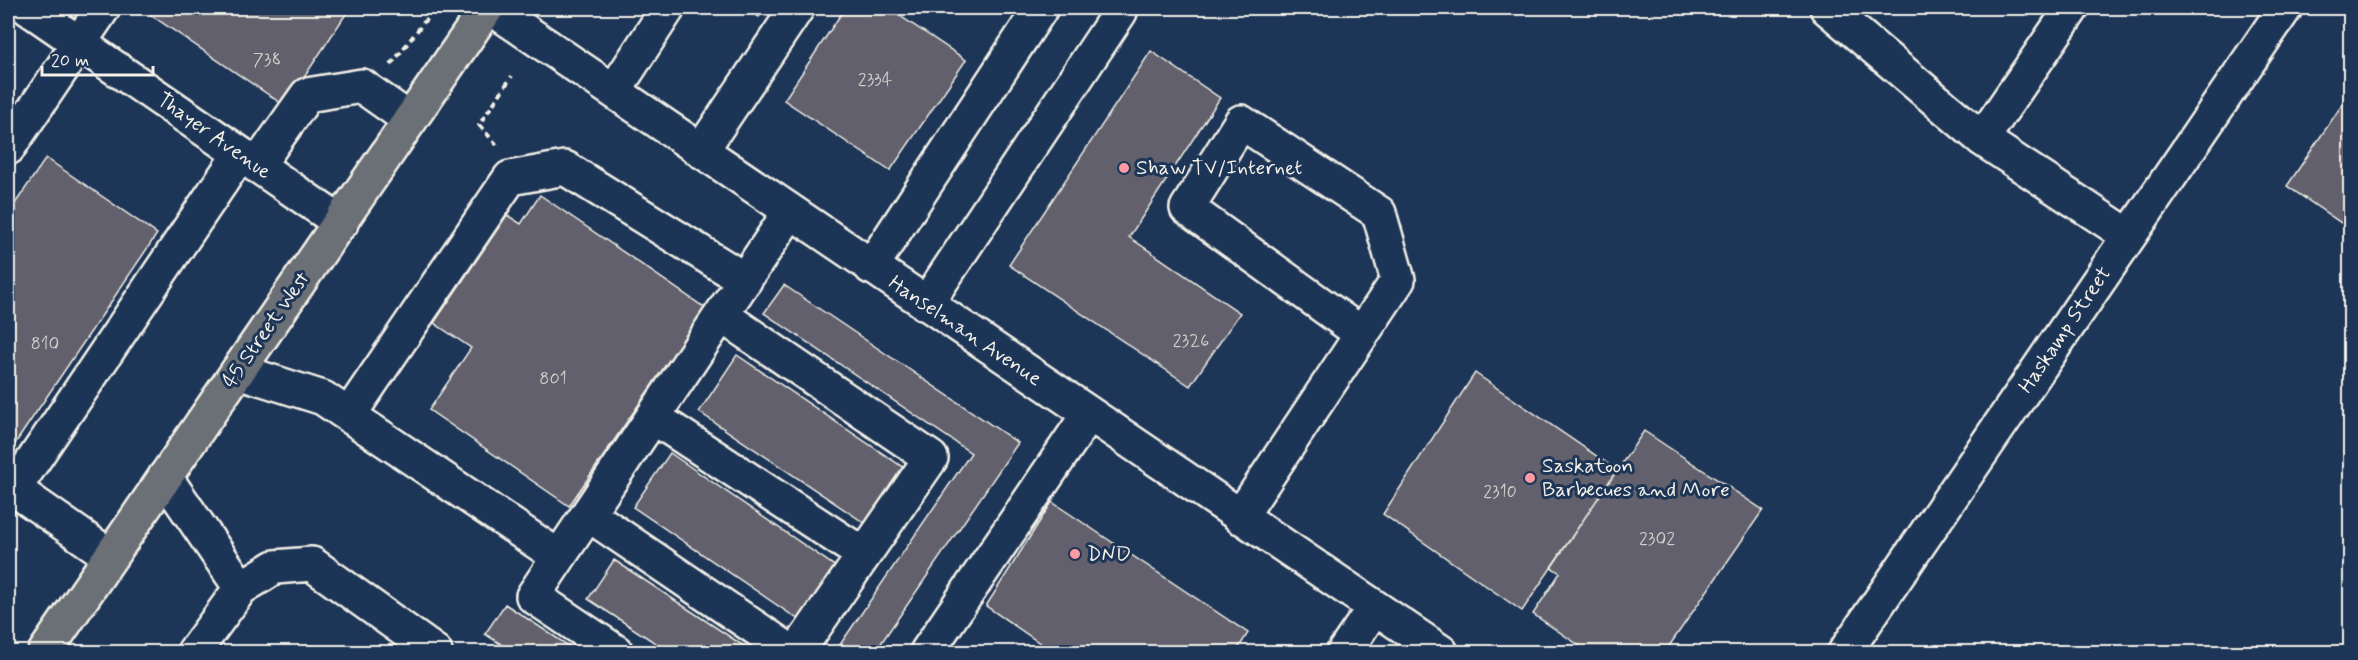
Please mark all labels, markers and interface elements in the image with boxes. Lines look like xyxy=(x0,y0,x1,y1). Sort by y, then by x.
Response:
scale bar xyxy=(42,39,153,77)
house number: 738 xyxy=(253,48,281,72)
text: 20 m xyxy=(51,49,89,73)
house number: 2334 xyxy=(858,68,892,92)
street label: Thayer Avenue xyxy=(151,86,277,186)
place label: Shaw TV/Internet xyxy=(1136,154,1303,182)
marker: Shaw TV/Internet xyxy=(1117,161,1131,175)
street label: Haskamp Street xyxy=(2012,261,2118,399)
street label: 45 Street West xyxy=(216,266,317,394)
street label: Hanselman Avenue xyxy=(883,269,1047,393)
house number: 2326 xyxy=(1173,329,1209,353)
house number: 810 xyxy=(31,332,59,356)
house number: 801 xyxy=(539,367,567,391)
place label: Saskatoon Barbecues and More xyxy=(1542,452,1730,504)
marker: Saskatoon Barbecues and More xyxy=(1523,471,1537,485)
house number: 2310 xyxy=(1483,480,1517,504)
house number: 2302 xyxy=(1639,527,1675,551)
place label: DND xyxy=(1087,540,1131,568)
marker: DND xyxy=(1068,547,1082,561)

